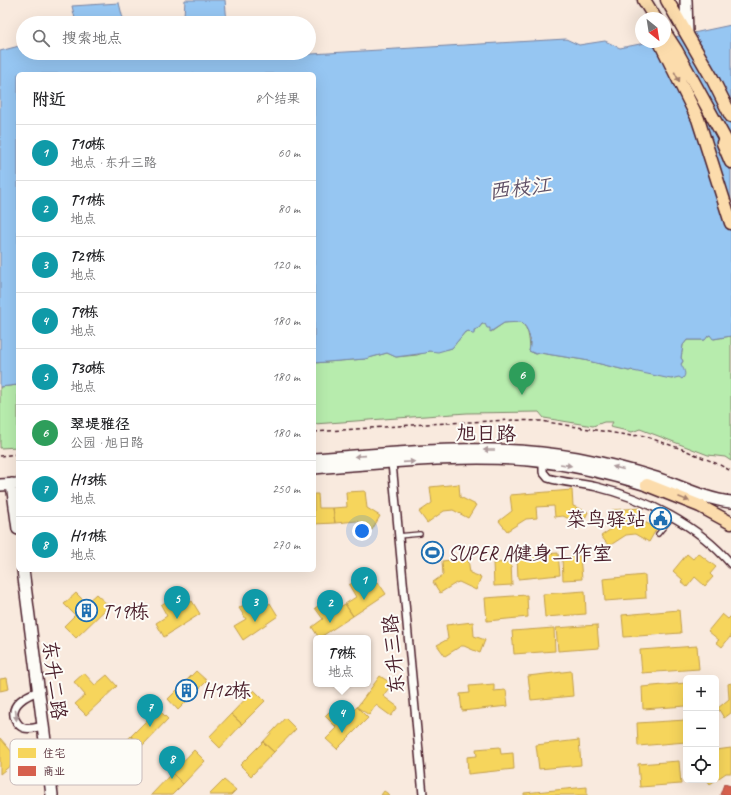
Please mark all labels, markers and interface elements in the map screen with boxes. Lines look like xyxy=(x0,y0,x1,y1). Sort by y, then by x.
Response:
north arrow xyxy=(635,12,671,48)
search box xyxy=(16,16,316,60)
icon: search xyxy=(30,27,52,49)
text: 搜索地点 xyxy=(62,29,122,48)
one-way arrow xyxy=(674,71,680,83)
text: 附近 xyxy=(32,89,66,110)
text: 8个结果 xyxy=(255,91,300,107)
text: T10栋 xyxy=(70,135,105,154)
text: 1 xyxy=(42,145,48,161)
text: 60 m xyxy=(278,145,300,161)
text: 地点 · 东升三路 xyxy=(70,155,157,171)
water label: 西枝江 xyxy=(487,171,554,205)
text: T11栋 xyxy=(70,191,105,210)
text: 2 xyxy=(42,201,48,217)
text: 80 m xyxy=(278,201,300,217)
text: 地点 xyxy=(70,211,96,227)
text: T29栋 xyxy=(70,247,105,266)
text: 3 xyxy=(42,257,48,273)
text: 120 m xyxy=(272,257,300,273)
text: 地点 xyxy=(70,267,96,283)
text: T9栋 xyxy=(70,303,98,322)
text: 4 xyxy=(42,313,48,329)
text: 180 m xyxy=(272,313,300,329)
text: 地点 xyxy=(70,323,96,339)
text: T30栋 xyxy=(70,359,105,378)
pin: 6 xyxy=(509,362,535,395)
text: 5 xyxy=(42,369,48,385)
text: 180 m xyxy=(272,369,300,385)
text: 地点 xyxy=(70,379,96,395)
text: 翠堤雅径 xyxy=(70,415,130,434)
street label: 旭日路 xyxy=(456,420,517,447)
text: 6 xyxy=(42,425,48,441)
text: 180 m xyxy=(272,425,300,441)
text: 公园 · 旭日路 xyxy=(70,435,144,451)
one-way arrow xyxy=(482,447,495,453)
one-way arrow xyxy=(353,453,366,460)
one-way arrow xyxy=(403,458,415,465)
one-way arrow xyxy=(560,462,572,468)
one-way arrow xyxy=(611,464,624,470)
text: H13栋 xyxy=(70,471,107,490)
text: 7 xyxy=(42,481,48,497)
text: 250 m xyxy=(272,481,300,497)
text: 地点 xyxy=(70,491,96,507)
one-way arrow xyxy=(679,496,690,502)
public building icon: 菜鸟驿站 xyxy=(648,506,674,532)
place label: 菜鸟驿站 xyxy=(566,507,646,532)
your location xyxy=(352,521,372,541)
text: H11栋 xyxy=(70,527,107,546)
text: 8 xyxy=(42,537,48,553)
text: 270 m xyxy=(272,537,300,553)
sports icon: SUPER A健身工作室 xyxy=(420,540,446,566)
place label: SUPER A健身工作室 xyxy=(448,541,613,566)
text: 地点 xyxy=(70,547,96,563)
pin: 1 xyxy=(351,567,377,600)
pin: 5 xyxy=(164,586,190,619)
pin: 3 xyxy=(242,589,268,622)
pin: 2 xyxy=(317,590,343,623)
building icon: T19栋 xyxy=(74,598,100,624)
place label: T19栋 xyxy=(102,599,149,624)
street label: 东升三路 xyxy=(377,612,409,695)
popup xyxy=(313,635,371,687)
street label: 东升二路 xyxy=(37,639,72,722)
text: T9栋 xyxy=(328,644,356,663)
text: 地点 xyxy=(328,664,354,680)
map controls xyxy=(683,675,719,783)
button: + xyxy=(683,675,719,711)
building icon: H12栋 xyxy=(174,677,200,703)
place label: H12栋 xyxy=(202,678,251,703)
pin: 7 xyxy=(137,694,163,727)
pin: 4 xyxy=(329,700,355,733)
one-way arrow xyxy=(12,708,19,721)
button: − xyxy=(683,711,719,747)
legend xyxy=(10,739,142,785)
text: 住宅 xyxy=(43,746,65,760)
pin: 8 xyxy=(159,746,185,779)
button: locate xyxy=(683,747,719,783)
text: 商业 xyxy=(43,764,65,778)

